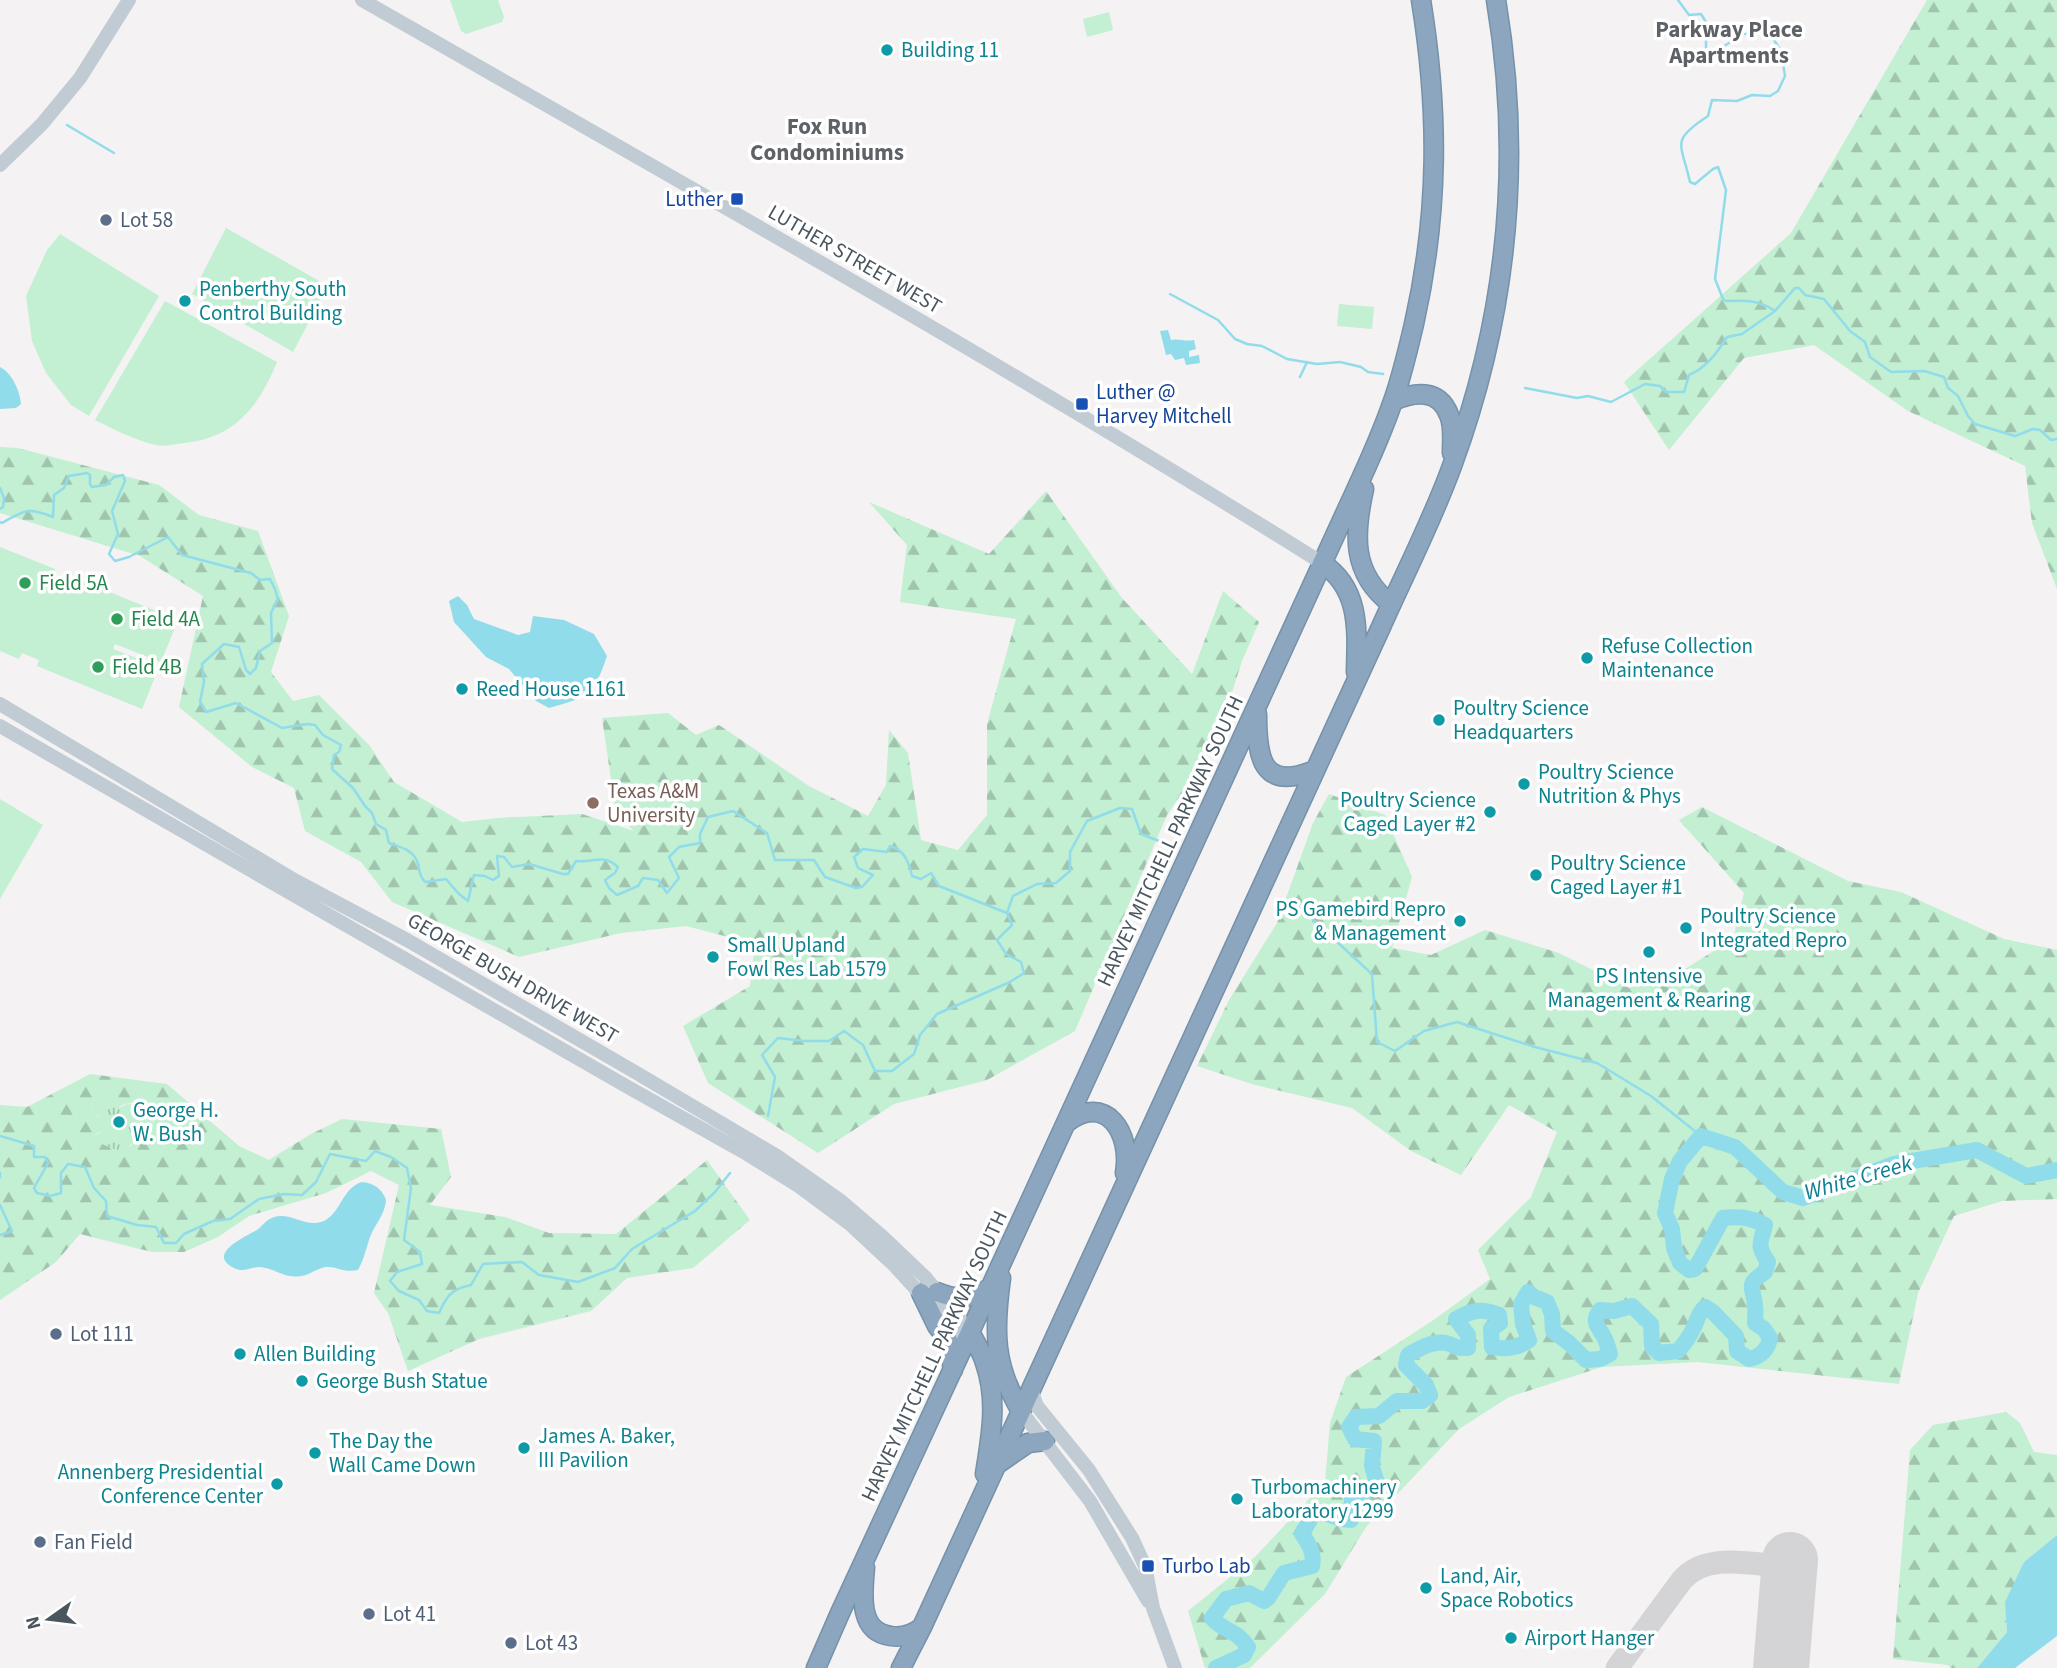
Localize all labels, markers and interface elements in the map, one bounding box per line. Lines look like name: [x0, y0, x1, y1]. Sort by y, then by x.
district label: Parkway Place Apartments: [1655, 13, 1803, 72]
place label: Building 11: [901, 35, 999, 65]
marker: Building 11: [879, 42, 895, 58]
district label: Fox Run Condominiums: [750, 110, 904, 169]
place label: Luther: [665, 184, 724, 214]
marker: Luther: [729, 191, 745, 207]
street label: LUTHER STREET WEST: [762, 197, 948, 321]
place label: Lot 58: [120, 205, 173, 235]
marker: Lot 58: [98, 212, 114, 228]
place label: Penberthy South Control Building: [199, 274, 347, 328]
marker: Penberthy South Control Building: [177, 293, 193, 309]
place label: Luther @ Harvey Mitchell: [1096, 377, 1232, 431]
marker: Luther @ Harvey Mitchell: [1074, 396, 1090, 412]
place label: Field 5A: [39, 568, 109, 598]
marker: Field 5A: [17, 575, 33, 591]
place label: Field 4A: [131, 604, 201, 634]
marker: Field 4A: [109, 611, 125, 627]
place label: Refuse Collection Maintenance: [1601, 631, 1753, 685]
marker: Refuse Collection Maintenance: [1579, 650, 1595, 666]
place label: Field 4B: [112, 652, 182, 682]
marker: Field 4B: [90, 659, 106, 675]
place label: Reed House 1161: [476, 674, 626, 704]
marker: Reed House 1161: [454, 681, 470, 697]
street label: HARVEY MITCHELL PARKWAY SOUTH: [1089, 691, 1251, 991]
place label: Poultry Science Headquarters: [1453, 693, 1589, 747]
marker: Poultry Science Headquarters: [1431, 712, 1447, 728]
place label: Poultry Science Nutrition & Phys: [1538, 757, 1681, 811]
place label: Texas A&M University: [607, 776, 699, 830]
marker: Poultry Science Nutrition & Phys: [1516, 776, 1532, 792]
place label: Poultry Science Caged Layer #2: [1340, 785, 1476, 839]
marker: Texas A&M University: [585, 795, 601, 811]
marker: Poultry Science Caged Layer #2: [1482, 804, 1498, 820]
place label: Poultry Science Caged Layer #1: [1550, 848, 1686, 902]
marker: Poultry Science Caged Layer #1: [1528, 867, 1544, 883]
place label: PS Gamebird Repro & Management: [1276, 894, 1446, 948]
place label: Poultry Science Integrated Repro: [1700, 901, 1847, 955]
street label: GEORGE BUSH DRIVE WEST: [402, 905, 624, 1051]
marker: PS Gamebird Repro & Management: [1452, 913, 1468, 929]
marker: Poultry Science Integrated Repro: [1678, 920, 1694, 936]
place label: Small Upland Fowl Res Lab 1579: [727, 930, 887, 984]
marker: PS Intensive Management & Rearing: [1641, 944, 1657, 960]
marker: Small Upland Fowl Res Lab 1579: [705, 949, 721, 965]
place label: PS Intensive Management & Rearing: [1547, 961, 1751, 1015]
place label: George H. W. Bush: [133, 1095, 219, 1149]
marker: George H. W. Bush: [111, 1114, 127, 1130]
water label: White Creek: [1800, 1146, 1917, 1209]
street label: HARVEY MITCHELL PARKWAY SOUTH: [853, 1206, 1015, 1506]
place label: Lot 111: [70, 1319, 134, 1349]
marker: Lot 111: [48, 1326, 64, 1342]
place label: Allen Building: [254, 1339, 376, 1369]
marker: Allen Building: [232, 1346, 248, 1362]
place label: George Bush Statue: [316, 1366, 488, 1396]
marker: George Bush Statue: [294, 1373, 310, 1389]
place label: James A. Baker, III Pavilion: [538, 1421, 675, 1475]
place label: The Day the Wall Came Down: [329, 1426, 476, 1480]
marker: James A. Baker, III Pavilion: [516, 1440, 532, 1456]
marker: The Day the Wall Came Down: [307, 1445, 323, 1461]
place label: Annenberg Presidential Conference Center: [58, 1457, 264, 1511]
place label: Turbomachinery Laboratory 1299: [1251, 1472, 1397, 1526]
marker: Annenberg Presidential Conference Center: [269, 1476, 285, 1492]
marker: Turbomachinery Laboratory 1299: [1229, 1491, 1245, 1507]
place label: Fan Field: [54, 1527, 133, 1557]
marker: Fan Field: [32, 1534, 48, 1550]
place label: Turbo Lab: [1162, 1551, 1251, 1581]
marker: Turbo Lab: [1140, 1558, 1156, 1574]
place label: Land, Air, Space Robotics: [1440, 1561, 1574, 1615]
marker: Land, Air, Space Robotics: [1418, 1580, 1434, 1596]
north arrow: [14, 1584, 84, 1654]
place label: Lot 41: [383, 1599, 436, 1629]
marker: Lot 41: [361, 1606, 377, 1622]
text: N: [19, 1613, 49, 1632]
place label: Airport Hanger: [1525, 1623, 1655, 1653]
place label: Lot 43: [525, 1628, 578, 1658]
marker: Airport Hanger: [1503, 1630, 1519, 1646]
marker: Lot 43: [503, 1635, 519, 1651]

